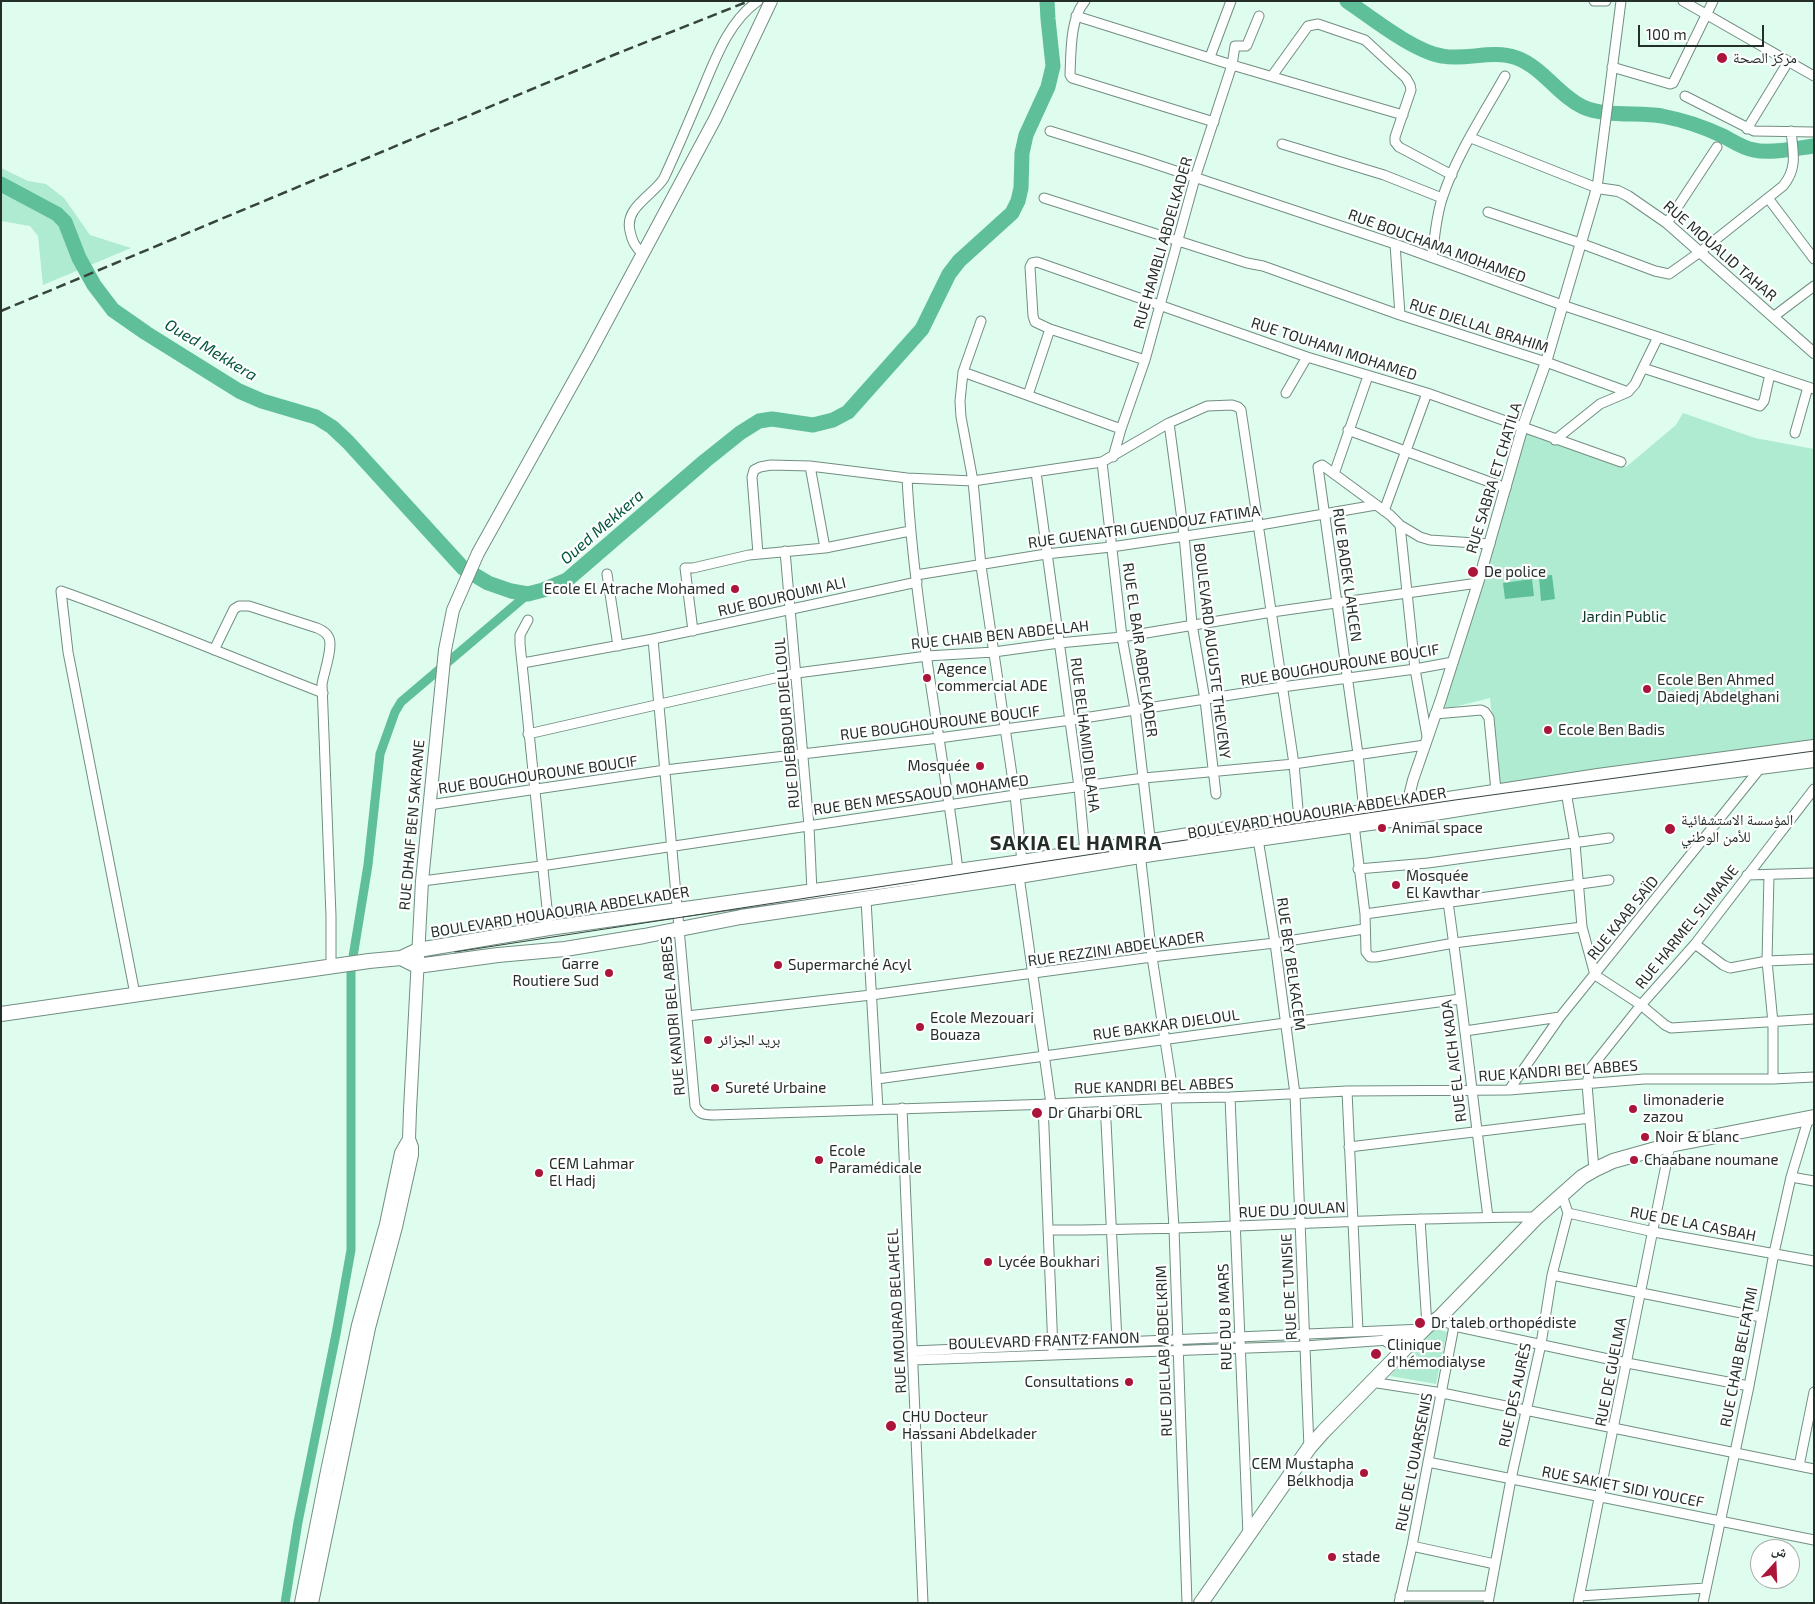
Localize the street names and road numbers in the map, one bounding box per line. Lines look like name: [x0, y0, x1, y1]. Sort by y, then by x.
street label: RUE HAMBLI ABDELKADER: [1130, 155, 1196, 331]
street label: RUE MOUALID TAHAR: [1660, 197, 1780, 305]
street label: RUE BOUCHAMA MOHAMED: [1346, 205, 1528, 287]
street label: RUE DJELLAL BRAHIM: [1407, 295, 1551, 357]
street label: RUE TOUHAMI MOHAMED: [1249, 314, 1419, 384]
street label: RUE SABRA ET CHATILA: [1462, 400, 1526, 556]
street label: RUE GUENATRI GUENDOUZ FATIMA: [1027, 502, 1261, 552]
street label: RUE BADEK LAHCEN: [1329, 507, 1365, 643]
street label: BOULEVARD AUGUSTE THEVENY: [1190, 542, 1234, 760]
street label: RUE EL BAIR ABDELKADER: [1119, 562, 1161, 738]
street label: RUE BOUROUMI ALI: [716, 573, 848, 621]
street label: RUE CHAIB BEN ABDELLAH: [910, 617, 1090, 653]
street label: RUE DJEBBOUR DJELLOUL: [771, 637, 803, 809]
street label: RUE BOUGHOUROUNE BOUCIF: [1239, 640, 1441, 690]
street label: RUE BELHAMIDI BLAHA: [1067, 657, 1103, 813]
street label: RUE BOUGHOUROUNE BOUCIF: [839, 702, 1041, 744]
street label: RUE DHAIF BEN SAKRANE: [396, 739, 428, 911]
street label: RUE BOUGHOUROUNE BOUCIF: [437, 752, 639, 798]
street label: RUE BEN MESSAOUD MOHAMED: [812, 771, 1030, 819]
street label: BOULEVARD HOUAOURIA ABDELKADER: [1186, 784, 1448, 842]
street label: RUE HARMEL SLIMANE: [1632, 862, 1742, 992]
street label: RUE KAAB SAÏD: [1584, 872, 1662, 964]
street label: BOULEVARD HOUAOURIA ABDELKADER: [429, 883, 691, 941]
street label: RUE BEY BELKACEM: [1273, 896, 1309, 1032]
street label: RUE REZZINI ABDELKADER: [1027, 928, 1205, 970]
street label: RUE KANDRI BEL ABBES: [657, 936, 689, 1096]
street label: RUE EL AICH KADA: [1438, 999, 1470, 1123]
street label: RUE BAKKAR DJELOUL: [1092, 1006, 1240, 1044]
street label: RUE KANDRI BEL ABBES: [1478, 1056, 1638, 1086]
street label: RUE KANDRI BEL ABBES: [1074, 1074, 1234, 1098]
street label: RUE DU JOULAN: [1238, 1198, 1346, 1222]
street label: RUE DE LA CASBAH: [1628, 1203, 1758, 1245]
street label: RUE MOURAD BELAHCEL: [884, 1228, 910, 1394]
street label: RUE DE TUNISIE: [1277, 1233, 1301, 1341]
street label: RUE DU 8 MARS: [1214, 1263, 1236, 1371]
street label: RUE DJELLAB ABDELKRIM: [1152, 1265, 1176, 1437]
street label: RUE CHAIB BELFATMI: [1717, 1285, 1761, 1429]
street label: RUE DE GUELMA: [1592, 1316, 1630, 1428]
street label: BOULEVARD FRANTZ FANON: [948, 1329, 1140, 1353]
street label: RUE DES AURÈS: [1495, 1341, 1535, 1449]
street label: RUE DE L'OUARSENIS: [1392, 1391, 1436, 1533]
street label: RUE SAKIET SIDI YOUCEF: [1540, 1462, 1706, 1512]

